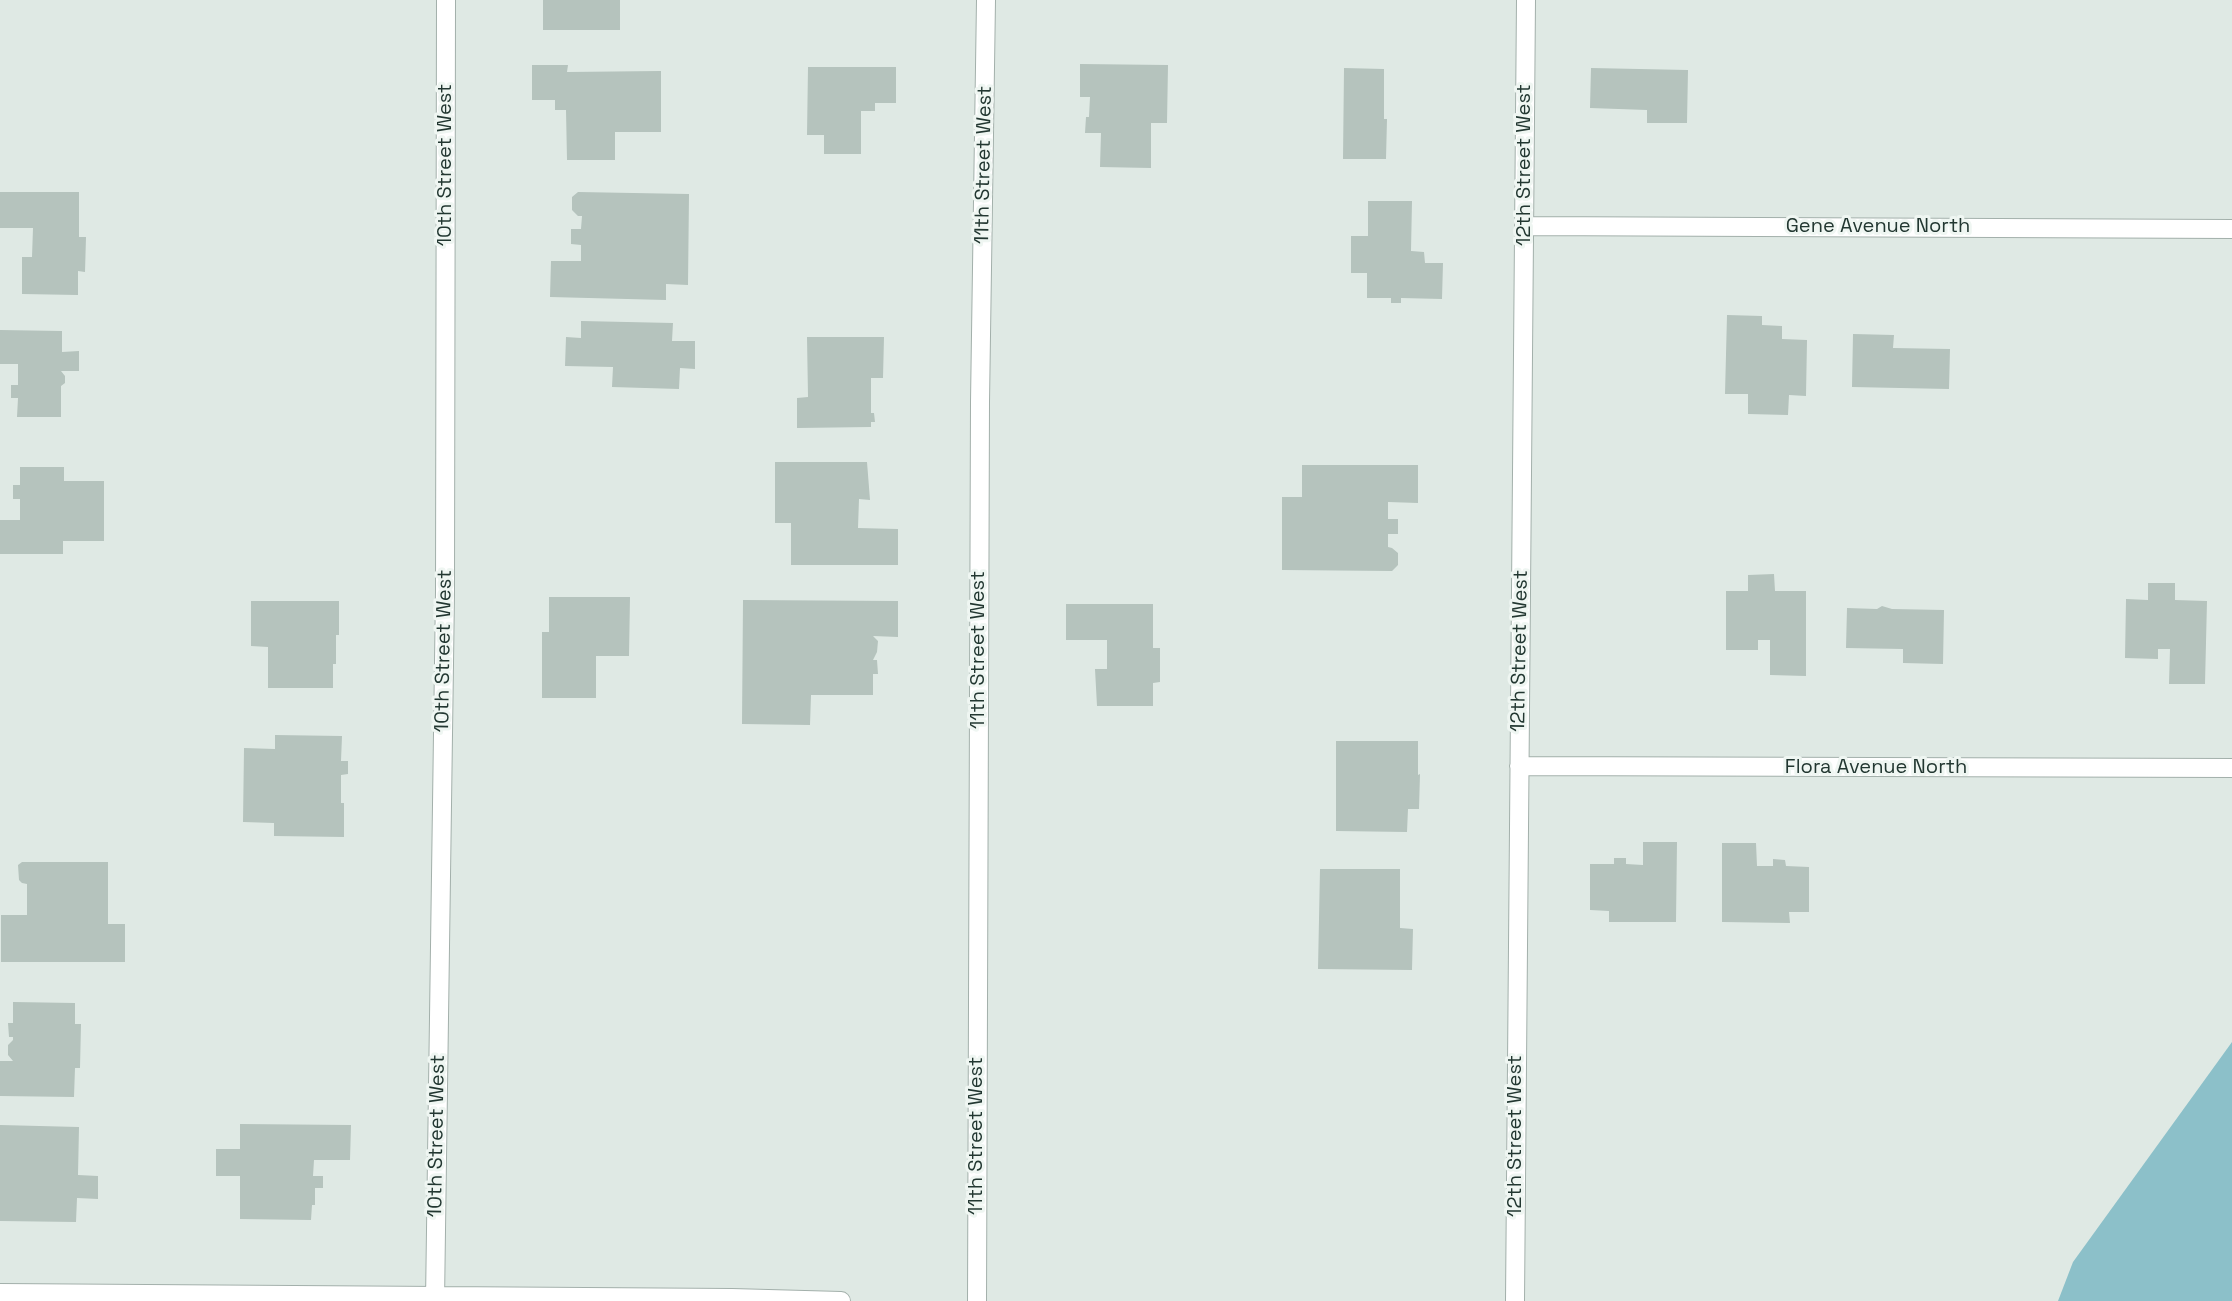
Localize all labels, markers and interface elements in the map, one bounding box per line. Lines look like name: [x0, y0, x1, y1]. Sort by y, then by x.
street label: 10th Street West: [434, 84, 458, 246]
street label: 12th Street West: [1513, 84, 1537, 246]
street label: 11th Street West: [971, 86, 997, 244]
street label: Gene Avenue North: [1786, 215, 1970, 239]
street label: 10th Street West: [431, 569, 457, 733]
street label: 12th Street West: [1507, 570, 1533, 732]
street label: 11th Street West: [967, 571, 991, 729]
street label: Flora Avenue North: [1785, 756, 1967, 780]
street label: 10th Street West: [424, 1054, 450, 1218]
street label: 12th Street West: [1504, 1055, 1528, 1217]
street label: 11th Street West: [965, 1057, 989, 1215]

